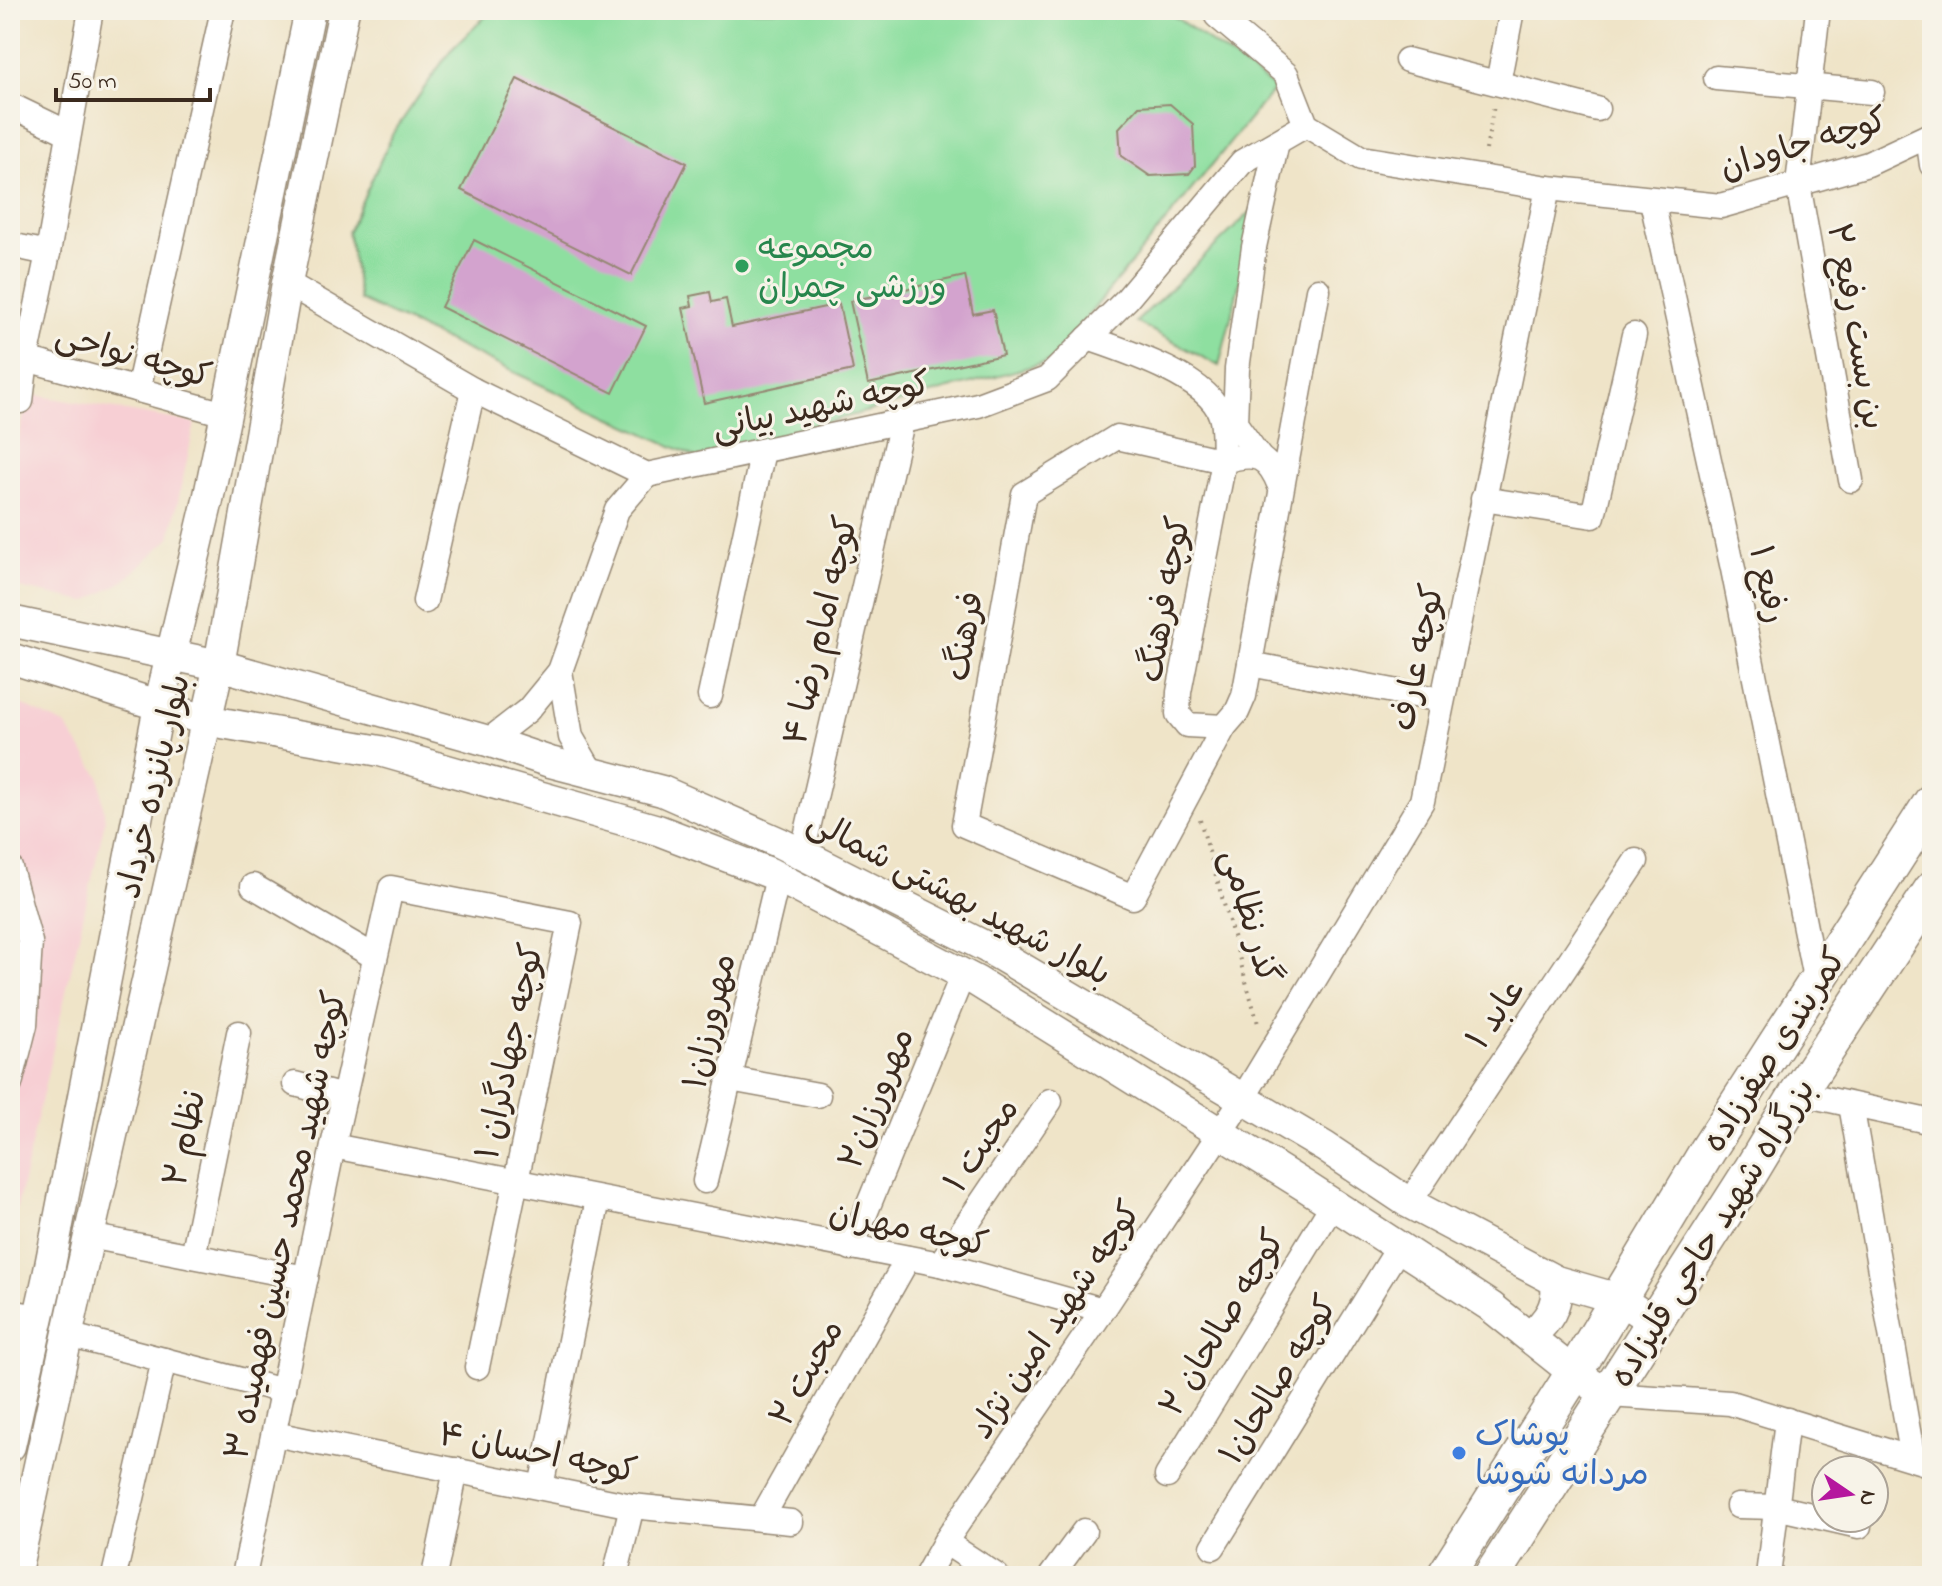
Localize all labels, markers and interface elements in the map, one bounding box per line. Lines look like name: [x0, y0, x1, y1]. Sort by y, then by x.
scale bar: [56, 52, 210, 102]
text: 50 m: [68, 65, 117, 100]
street label: کوچه جاودان: [1714, 97, 1894, 195]
street label: بن بست رفیع ۲: [1811, 220, 1897, 434]
place label: مجموعه ورزشی چمران: [758, 225, 947, 314]
marker: مجموعه ورزشی چمران: [733, 257, 751, 275]
street label: کوچه نواحی: [49, 312, 217, 404]
street label: کوچه شهید بیانی: [708, 360, 936, 456]
street label: کوچه امام رضا ۴: [772, 511, 874, 750]
street label: کوچه فرهنگ: [1128, 513, 1206, 687]
street label: رفیع ۱: [1733, 541, 1799, 628]
street label: کوچه عارف: [1380, 580, 1460, 736]
street label: فرهنگ: [934, 588, 999, 686]
street label: بلوار پانزده خرداد: [106, 670, 206, 904]
street label: بلوار شهید بهشتی شمالی: [797, 798, 1119, 1001]
street label: گذر نظامی: [1205, 844, 1291, 990]
street label: کوچه جهادگران ۱: [465, 939, 559, 1165]
street label: کمربندی صفرزاده: [1691, 939, 1861, 1163]
street label: مهرورزان۱: [672, 949, 752, 1095]
street label: عابد ۱: [1455, 970, 1539, 1061]
street label: کوچه شهید محمد حسین فهمیده ۳: [214, 987, 362, 1465]
street label: مهرورزان۲: [828, 1021, 930, 1178]
street label: بزرگراه شهید حاجی قلیزاده: [1599, 1070, 1830, 1399]
street label: نظام ۲: [152, 1086, 221, 1192]
street label: محبت ۱: [933, 1089, 1034, 1204]
street label: کوچه مهران: [824, 1190, 992, 1272]
street label: کوچه شهید امین نژاد: [959, 1192, 1156, 1450]
street label: کوچه صالحان ۲: [1149, 1221, 1300, 1427]
street label: کوچه صالحان۱: [1208, 1287, 1352, 1476]
street label: محبت ۲: [759, 1311, 858, 1437]
street label: کوچه احسان ۴: [434, 1411, 641, 1499]
place label: پوشاک مردانه شوشا: [1475, 1412, 1649, 1501]
marker: پوشاک مردانه شوشا: [1450, 1444, 1468, 1462]
north arrow: [1810, 1454, 1890, 1534]
text: N: [1849, 1487, 1884, 1509]

